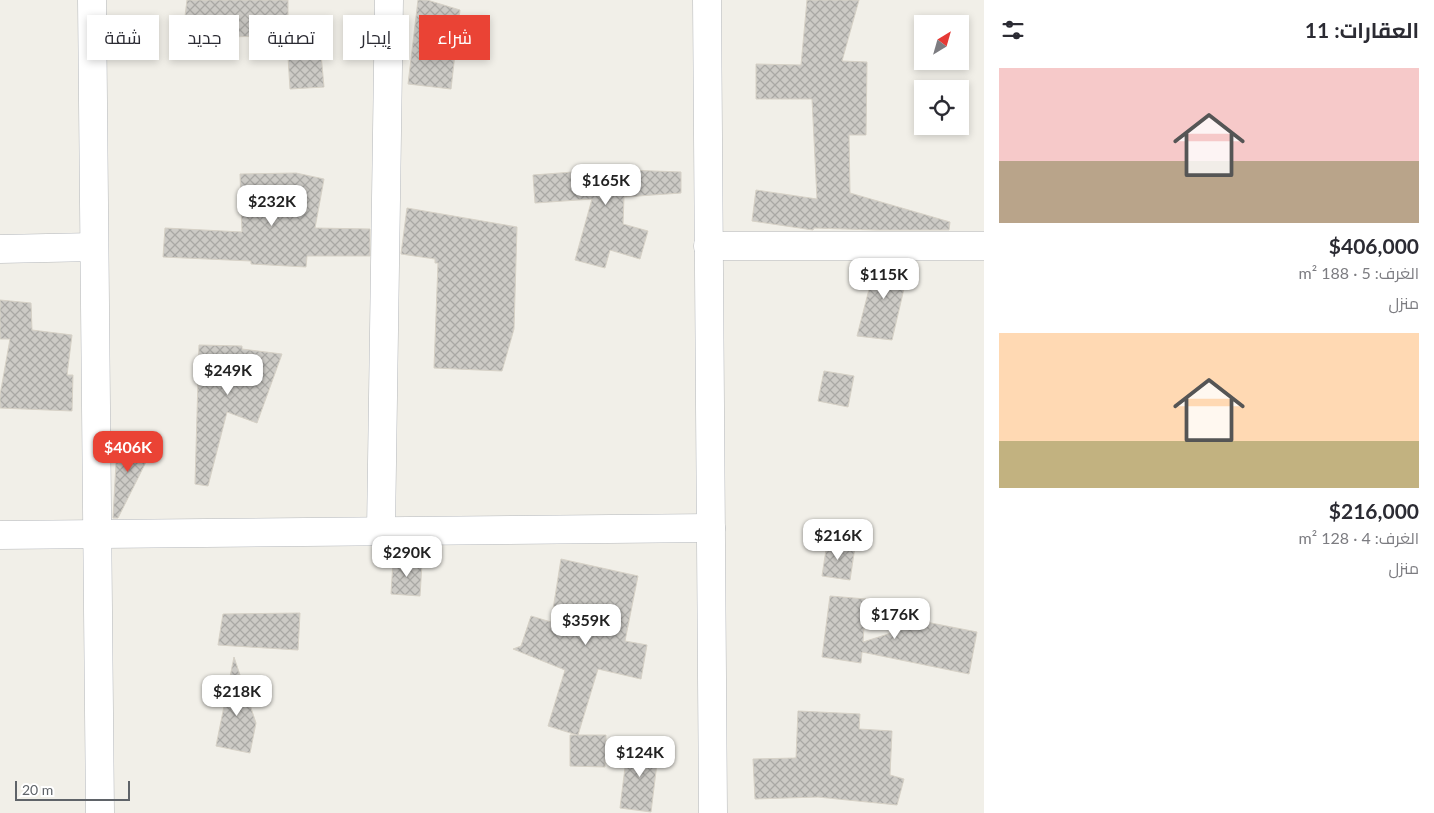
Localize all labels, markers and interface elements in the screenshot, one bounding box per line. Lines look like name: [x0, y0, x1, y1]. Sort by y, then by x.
chip: شقة: [87, 15, 159, 60]
chip: جديد: [169, 15, 239, 60]
chip: تصفية: [249, 15, 333, 60]
chip: إيجار: [343, 15, 409, 60]
chip: شراء: [419, 15, 490, 60]
north arrow: [914, 15, 969, 70]
map controls: [914, 15, 969, 135]
icon: filters: [999, 16, 1027, 44]
text: العقارات: 11: [1305, 17, 1419, 42]
button: locate: [914, 80, 969, 135]
icon: home: [1164, 100, 1254, 190]
pin: $165K: [571, 164, 641, 206]
text: $165K: [582, 170, 630, 189]
pin: $232K: [237, 184, 307, 227]
text: $232K: [248, 191, 296, 210]
text: $406,000: [1329, 233, 1419, 258]
pin: $115K: [849, 258, 919, 300]
text: الغرف: 5 · 188 m²: [1299, 263, 1419, 282]
text: $115K: [860, 264, 908, 283]
text: منزل: [1389, 293, 1419, 312]
pin: $249K: [193, 354, 263, 396]
text: $249K: [204, 360, 252, 379]
icon: home: [1164, 365, 1254, 455]
pin: $406K: [93, 430, 163, 473]
text: $406K: [104, 437, 152, 456]
text: $216,000: [1329, 498, 1419, 523]
pin: $216K: [803, 518, 873, 561]
text: $216K: [814, 525, 862, 544]
text: الغرف: 4 · 128 m²: [1299, 528, 1419, 547]
pin: $290K: [372, 536, 442, 578]
text: $290K: [383, 542, 431, 561]
text: منزل: [1389, 558, 1419, 577]
pin: $176K: [860, 598, 930, 640]
pin: $359K: [551, 604, 621, 646]
text: $176K: [871, 604, 919, 623]
text: $359K: [562, 610, 610, 629]
pin: $218K: [202, 674, 272, 717]
text: $218K: [213, 681, 261, 700]
pin: $124K: [605, 736, 675, 778]
text: $124K: [616, 742, 664, 761]
scale bar: [15, 778, 130, 801]
text: 20 m: [22, 781, 53, 798]

